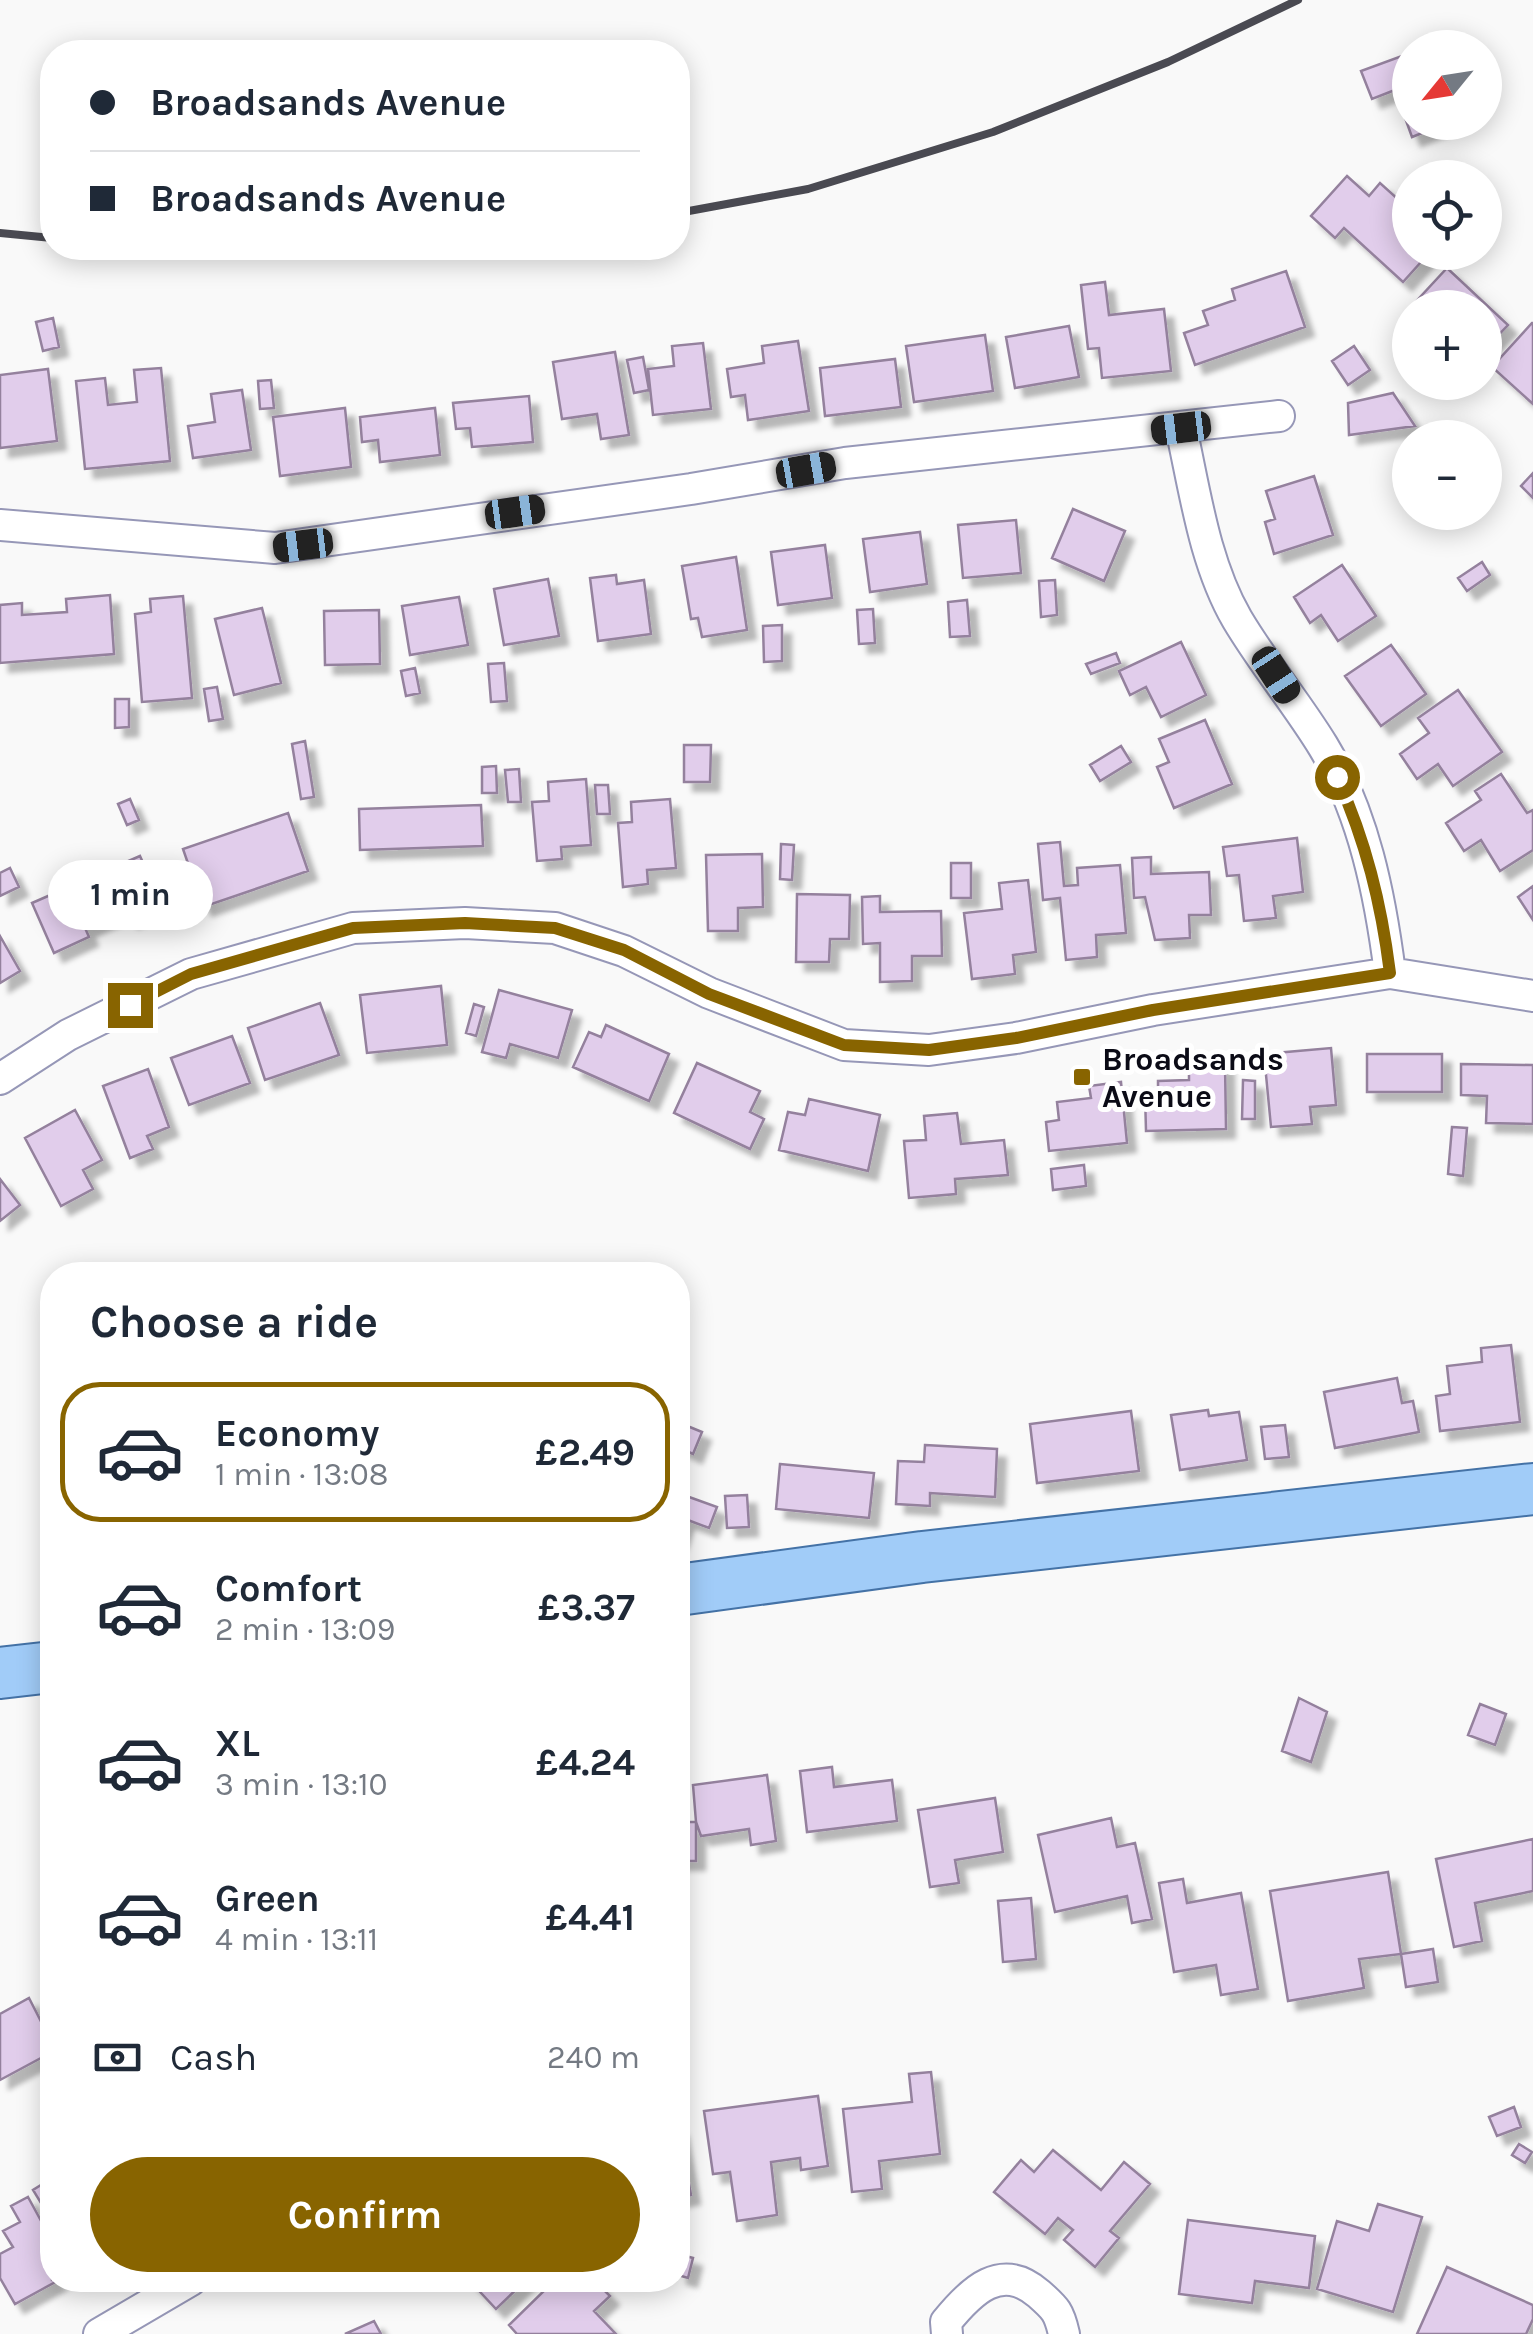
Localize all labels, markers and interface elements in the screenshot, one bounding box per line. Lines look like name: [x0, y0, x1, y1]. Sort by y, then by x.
north arrow: [1392, 30, 1502, 140]
map controls: [1392, 30, 1502, 530]
text: Broadsands Avenue: [150, 80, 506, 125]
button: locate: [1392, 160, 1502, 270]
text: Broadsands Avenue: [150, 176, 506, 221]
button: +: [1392, 290, 1502, 400]
car: [1149, 409, 1213, 447]
button: −: [1392, 420, 1502, 530]
car: [774, 450, 838, 490]
car: [483, 493, 547, 531]
car: [271, 526, 335, 564]
car: [1247, 642, 1305, 708]
route start: [1315, 755, 1360, 800]
callout: 1 min: [48, 860, 212, 930]
text: 1 min: [90, 876, 171, 913]
route end: [108, 983, 153, 1028]
place label: Broadsands Avenue: [1102, 1041, 1284, 1115]
marker: Broadsands Avenue: [1071, 1066, 1093, 1088]
text: Choose a ride: [90, 1296, 378, 1348]
icon: car: [95, 1407, 185, 1497]
text: Economy: [215, 1411, 379, 1456]
text: £2.49: [535, 1430, 635, 1475]
text: 1 min · 13:08: [215, 1456, 388, 1493]
icon: car: [95, 1562, 185, 1652]
text: Comfort: [215, 1566, 362, 1611]
text: £3.37: [538, 1585, 635, 1630]
text: 2 min · 13:09: [215, 1611, 395, 1648]
icon: car: [95, 1717, 185, 1807]
text: XL: [215, 1721, 260, 1766]
text: £4.24: [536, 1740, 635, 1785]
text: 3 min · 13:10: [215, 1766, 388, 1803]
icon: car: [95, 1872, 185, 1962]
text: Green: [215, 1876, 320, 1921]
text: £4.41: [545, 1895, 635, 1940]
text: 4 min · 13:11: [215, 1921, 378, 1958]
icon: cash: [90, 2030, 145, 2085]
text: Cash: [170, 2035, 257, 2080]
text: 240 m: [547, 2039, 640, 2076]
button: Confirm: [90, 2157, 640, 2272]

